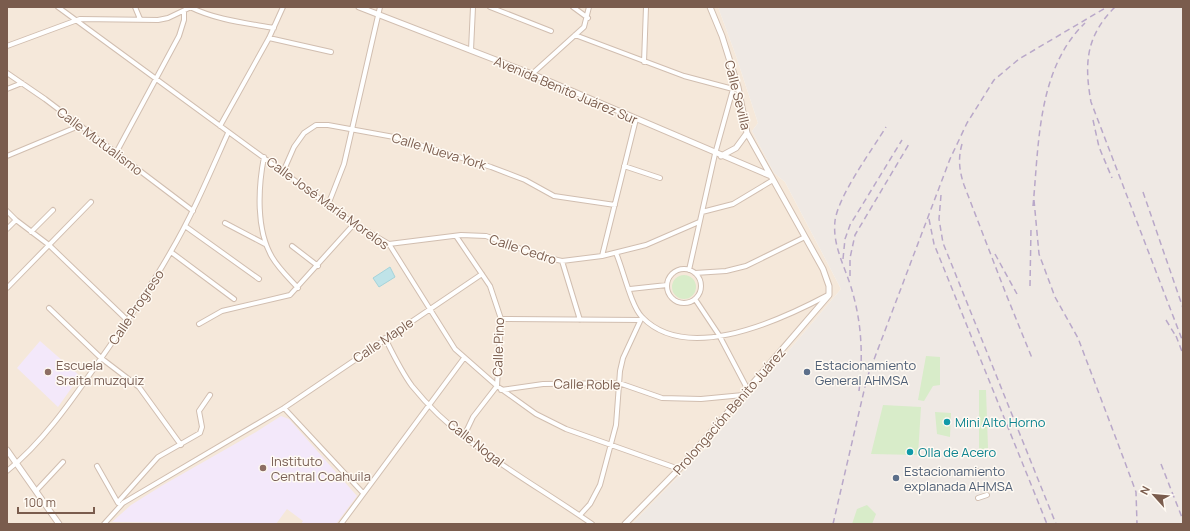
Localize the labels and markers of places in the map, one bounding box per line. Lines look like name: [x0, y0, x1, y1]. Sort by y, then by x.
place label: Escuela Sraita muzquiz: [56, 356, 144, 389]
place label: Estacionamiento General AHMSA: [815, 356, 916, 389]
marker: Escuela Sraita muzquiz: [43, 367, 53, 377]
marker: Estacionamiento General AHMSA: [802, 367, 812, 377]
place label: Mini Alto Horno: [955, 413, 1046, 431]
marker: Mini Alto Horno: [942, 417, 952, 427]
place label: Olla de Acero: [918, 443, 997, 461]
marker: Olla de Acero: [905, 447, 915, 457]
place label: Instituto Central Coahuila: [271, 452, 371, 485]
place label: Estacionamiento explanada AHMSA: [904, 462, 1013, 495]
marker: Instituto Central Coahuila: [258, 463, 268, 473]
marker: Estacionamiento explanada AHMSA: [891, 473, 901, 483]

